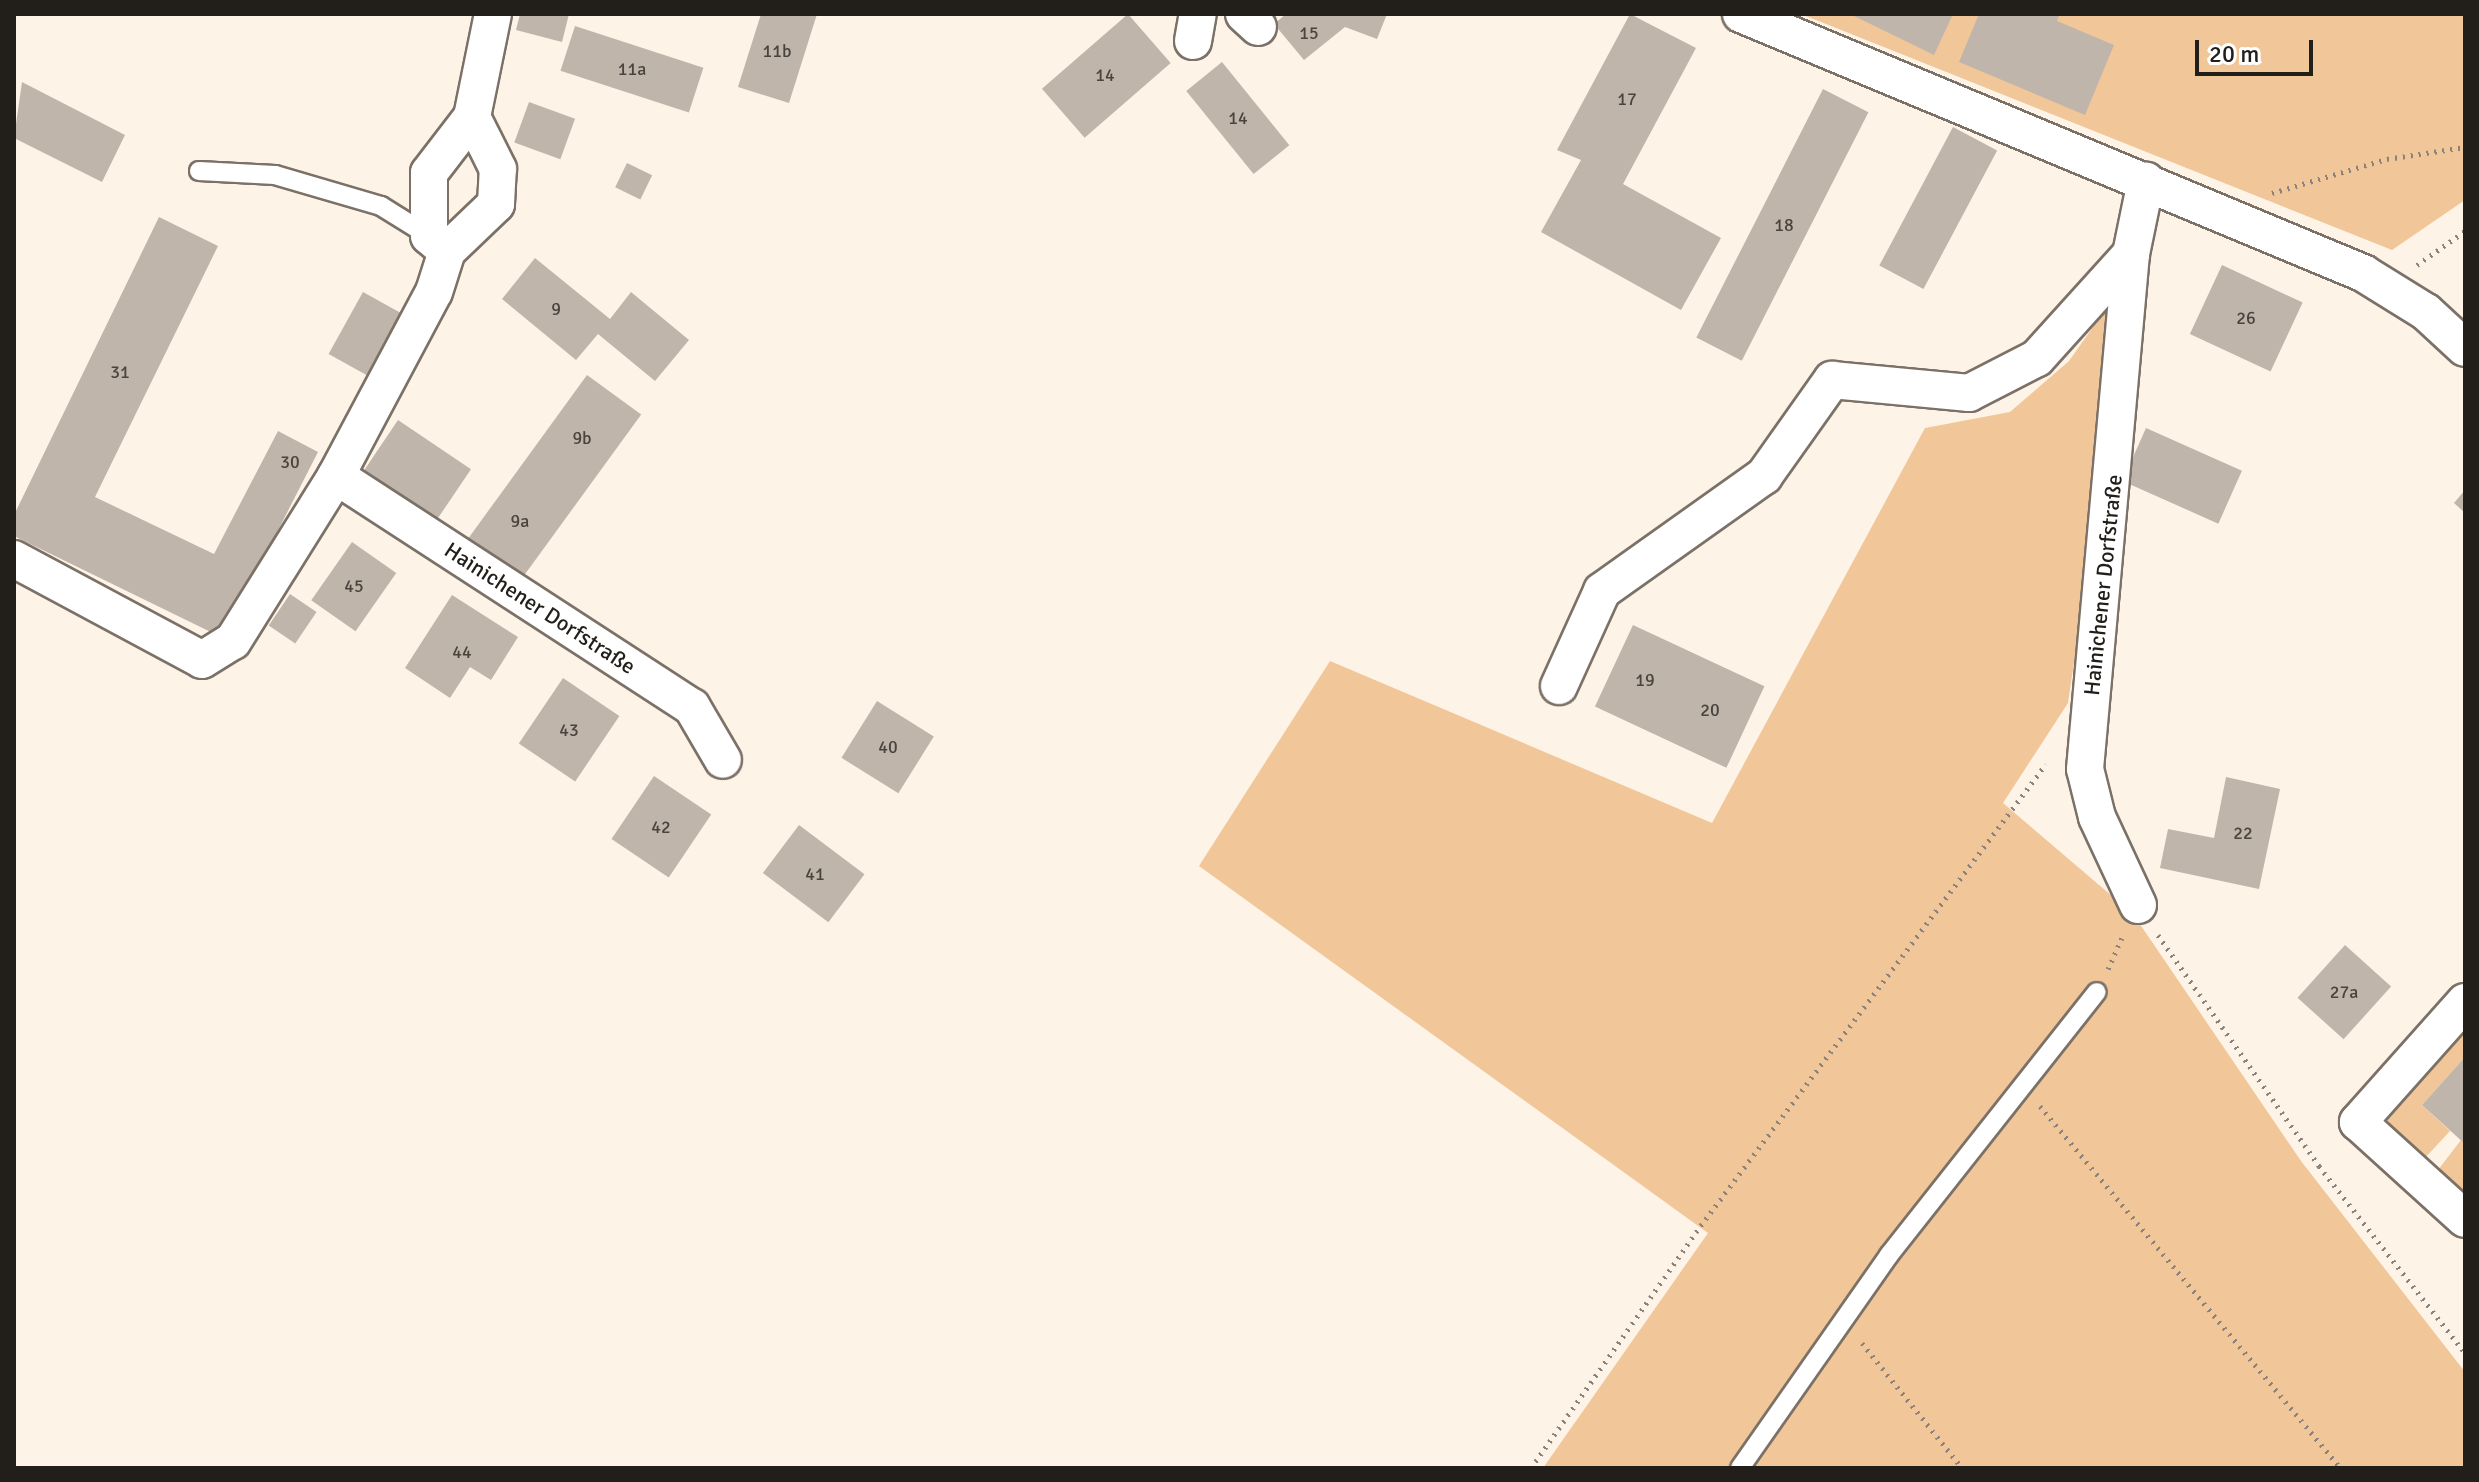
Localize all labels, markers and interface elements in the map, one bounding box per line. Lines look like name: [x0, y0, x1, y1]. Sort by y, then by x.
house number: 15: [1299, 22, 1319, 44]
scale bar: [2199, 24, 2317, 74]
text: 20 m: [2209, 39, 2259, 69]
house number: 11b: [763, 40, 791, 62]
house number: 11a: [618, 58, 646, 80]
house number: 14: [1095, 64, 1115, 86]
house number: 17: [1617, 88, 1637, 110]
house number: 14: [1228, 107, 1248, 129]
house number: 18: [1774, 214, 1794, 236]
house number: 9: [551, 298, 561, 320]
house number: 26: [2236, 307, 2256, 329]
house number: 31: [110, 361, 130, 383]
house number: 9b: [572, 427, 592, 449]
house number: 30: [280, 451, 300, 473]
street label: Hainichener Dorfstraße: [2078, 473, 2128, 697]
house number: 9a: [511, 510, 529, 532]
street label: Hainichener Dorfstraße: [440, 536, 640, 680]
house number: 45: [344, 575, 364, 597]
house number: 44: [452, 641, 472, 663]
house number: 19: [1635, 669, 1655, 691]
house number: 20: [1700, 699, 1720, 721]
house number: 43: [559, 719, 579, 741]
house number: 40: [878, 736, 898, 758]
house number: 42: [651, 816, 671, 838]
house number: 22: [2233, 822, 2253, 844]
house number: 41: [805, 863, 825, 885]
house number: 27a: [2330, 981, 2358, 1003]

